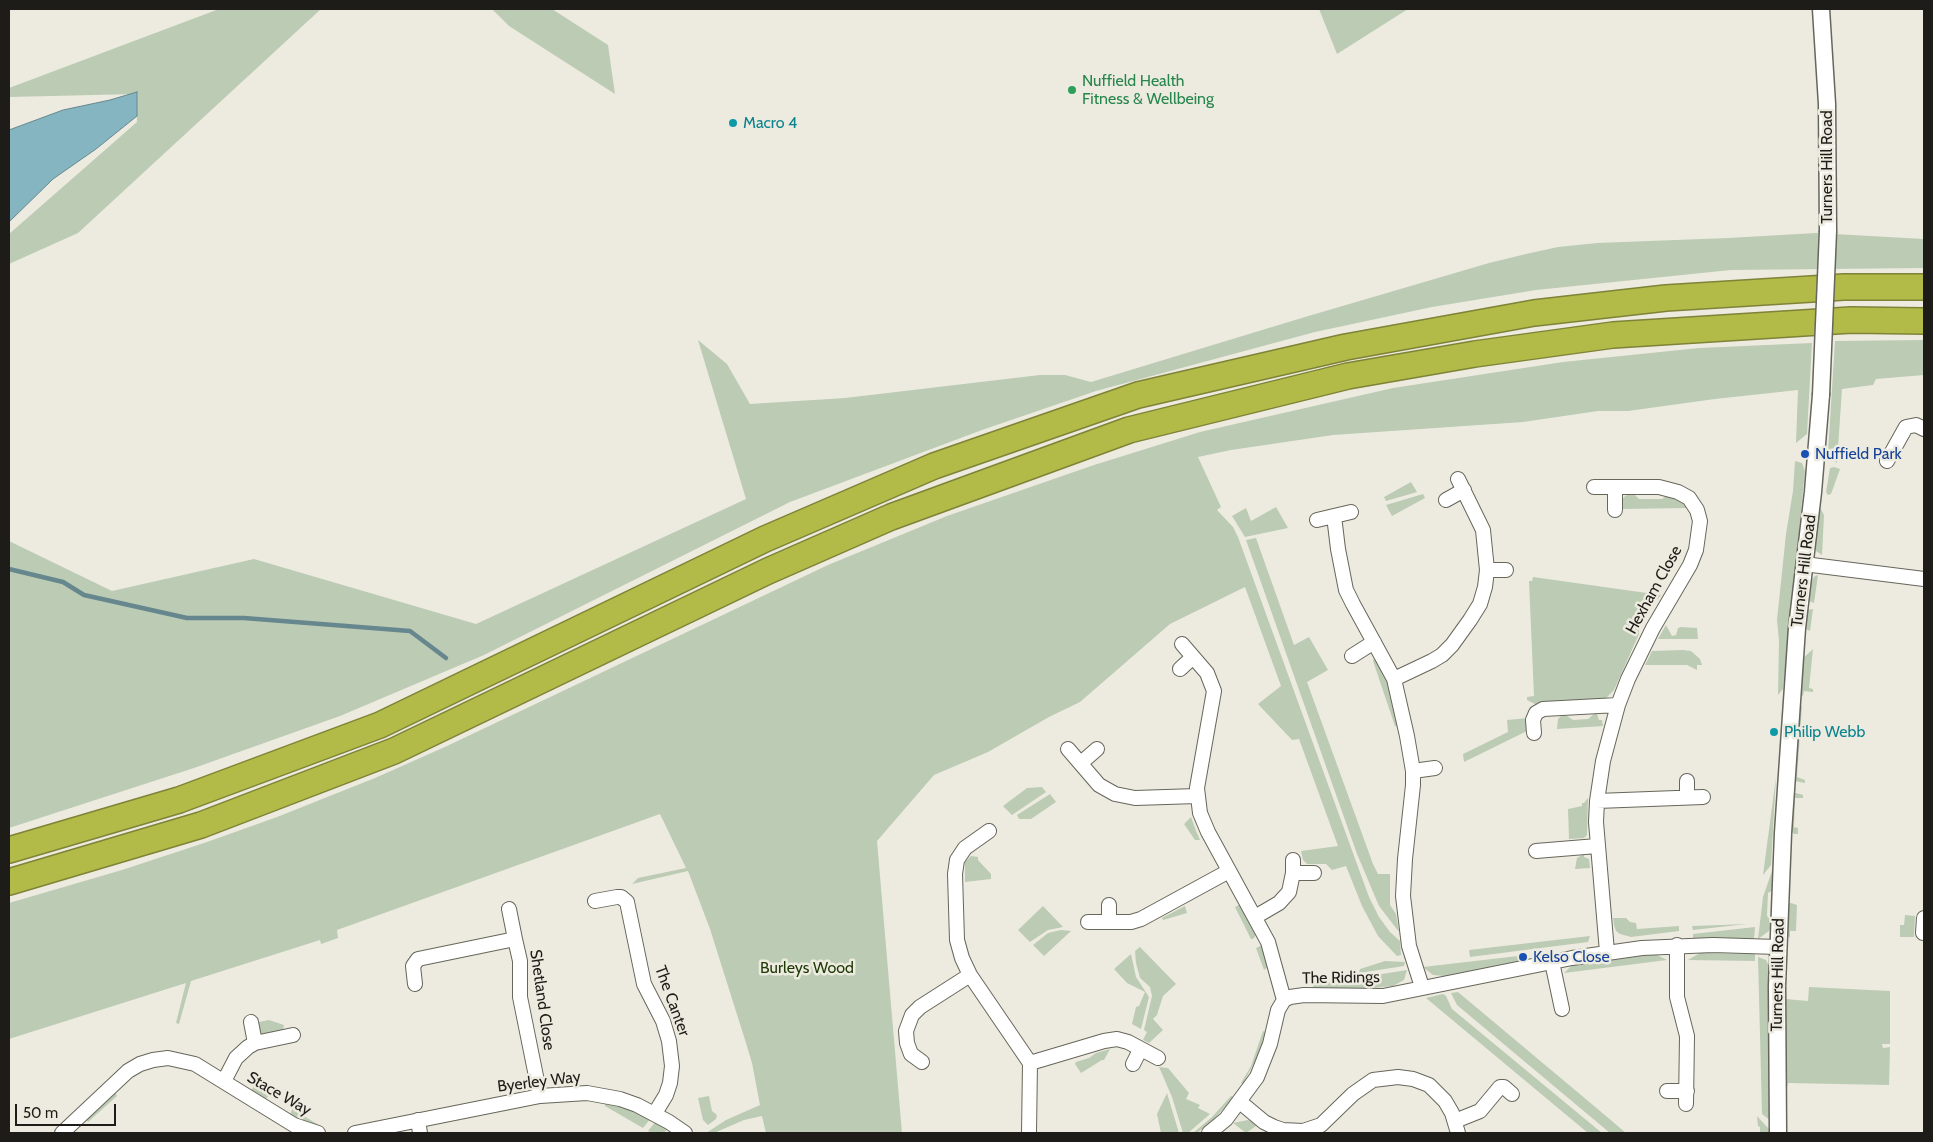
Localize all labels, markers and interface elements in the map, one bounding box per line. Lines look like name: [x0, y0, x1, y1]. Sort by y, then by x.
place label: Nuffield Health Fitness & Wellbeing: [1082, 71, 1214, 109]
marker: Nuffield Health Fitness & Wellbeing: [1066, 84, 1078, 96]
street label: Turners Hill Road: [1817, 110, 1837, 224]
place label: Macro 4: [743, 113, 797, 133]
marker: Macro 4: [727, 117, 739, 129]
place label: Nuffield Park: [1815, 444, 1902, 464]
marker: Nuffield Park: [1799, 448, 1811, 460]
street label: Turners Hill Road: [1788, 514, 1820, 628]
street label: Hexham Close: [1622, 543, 1686, 637]
place label: Philip Webb: [1784, 722, 1865, 742]
marker: Philip Webb: [1768, 726, 1780, 738]
street label: Turners Hill Road: [1767, 918, 1789, 1032]
place label: Kelso Close: [1533, 947, 1610, 967]
street label: Shetland Close: [525, 948, 559, 1052]
marker: Kelso Close: [1517, 951, 1529, 963]
park label: Burleys Wood: [760, 958, 854, 978]
street label: The Canter: [650, 963, 694, 1039]
street label: The Ridings: [1302, 968, 1380, 988]
street label: Byerley Way: [496, 1067, 582, 1097]
street label: Stace Way: [243, 1068, 315, 1120]
scale bar: [18, 1094, 119, 1126]
text: 50 m: [23, 1104, 58, 1122]

